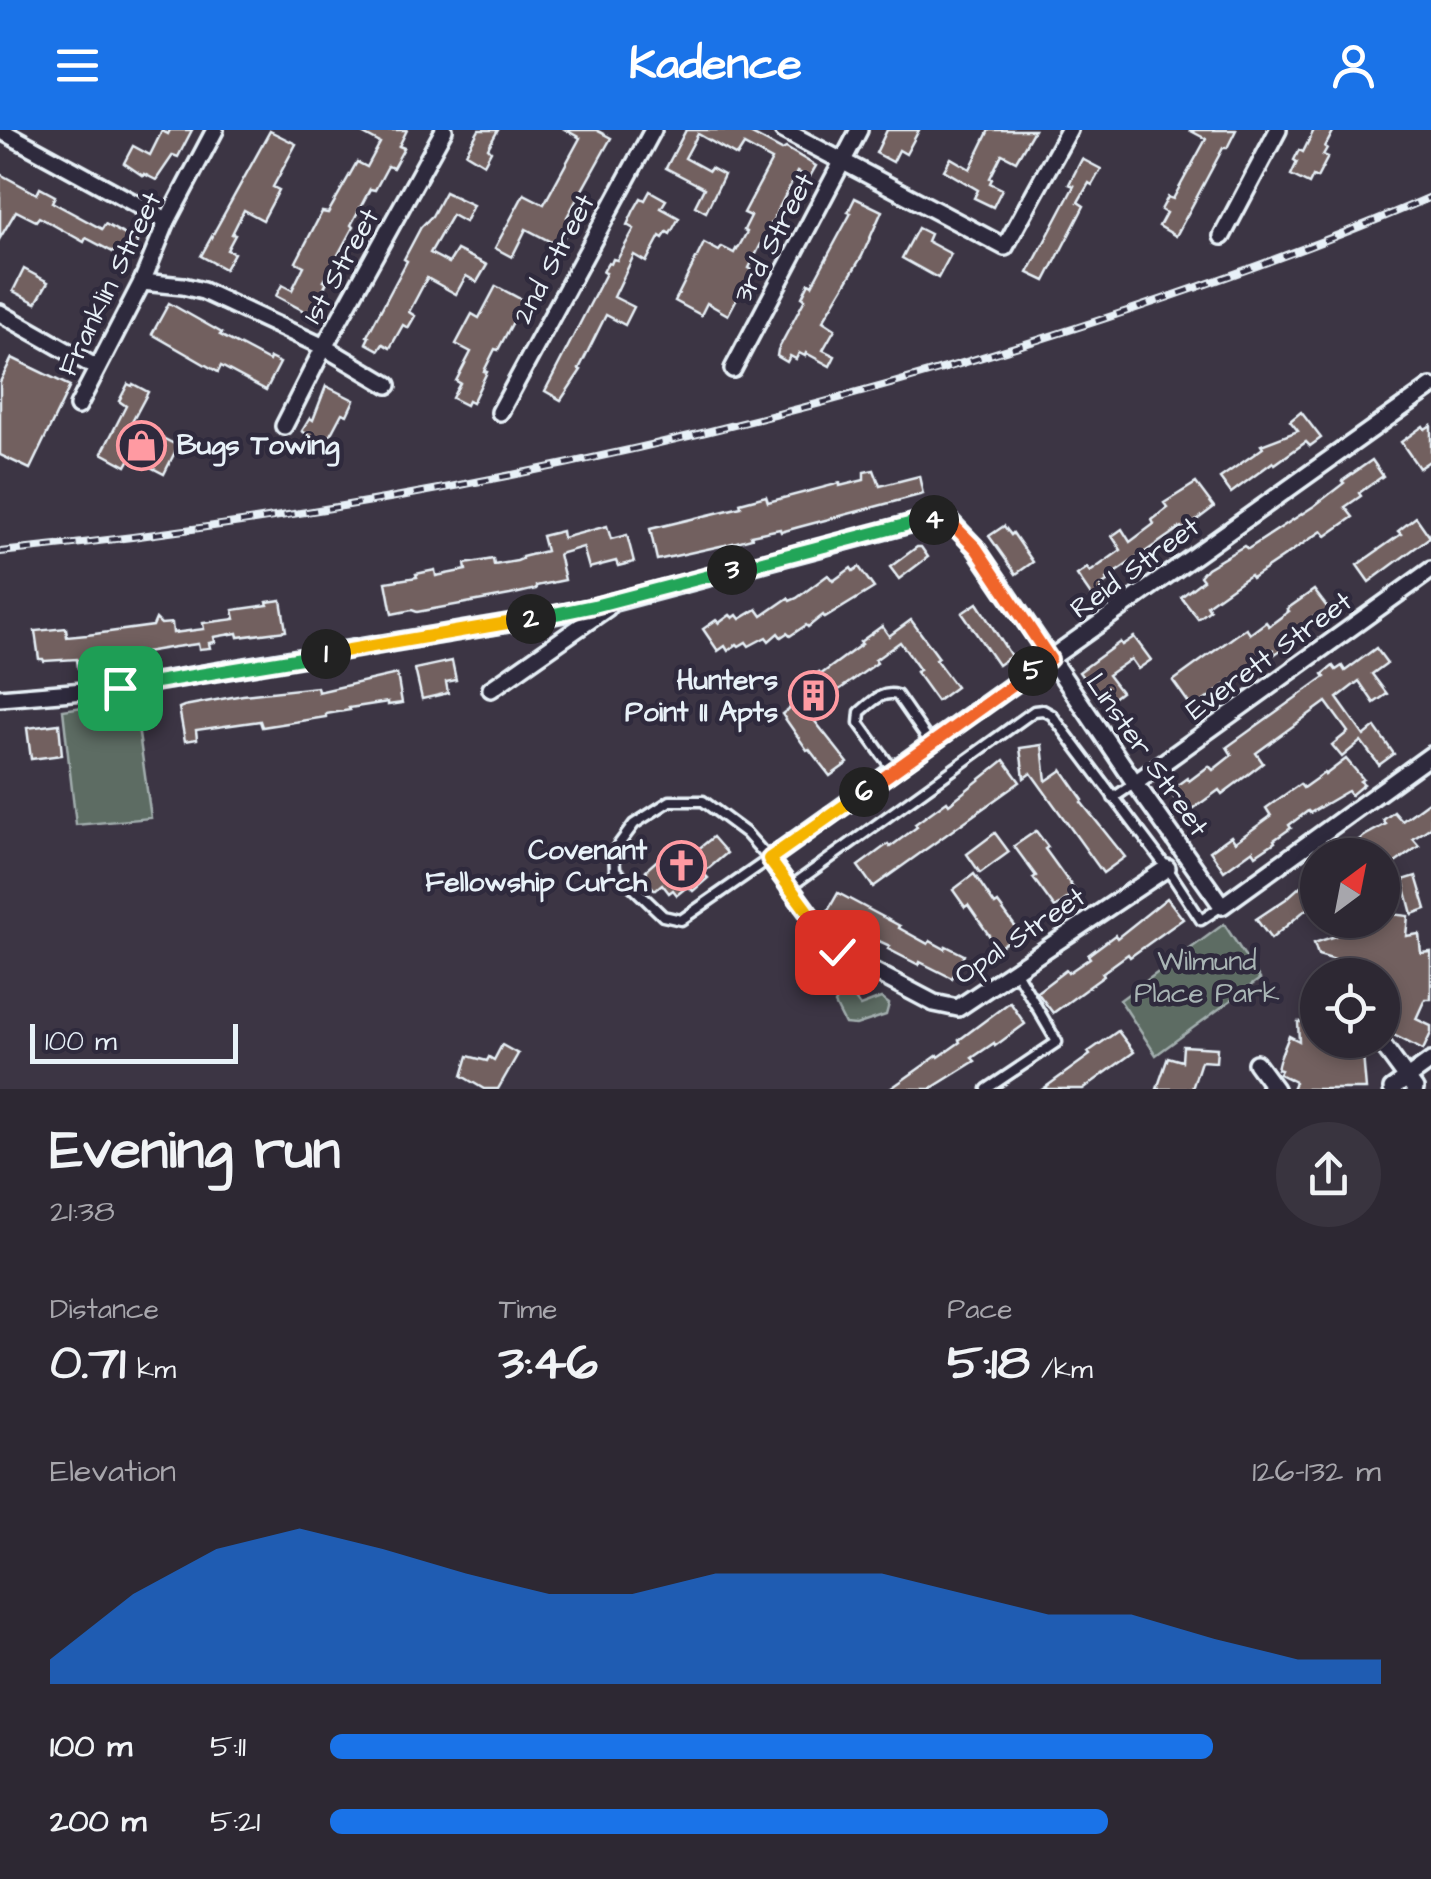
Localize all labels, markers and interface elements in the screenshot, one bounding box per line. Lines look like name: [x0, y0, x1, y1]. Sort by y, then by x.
text: Kadence: [629, 34, 802, 96]
icon: menu: [50, 38, 105, 93]
icon: person: [1326, 38, 1381, 93]
street label: 3rd Street: [724, 166, 825, 310]
street label: Franklin Street: [49, 185, 172, 383]
street label: 2nd Street: [503, 187, 605, 331]
street label: 1st Street: [293, 201, 389, 331]
shop icon: Bugs Towing: [116, 419, 168, 471]
place label: Bugs Towing: [177, 426, 340, 467]
pin: 4: [909, 495, 959, 545]
text: 4: [924, 500, 944, 539]
street label: Reid Street: [1062, 507, 1208, 628]
pin: 3: [707, 545, 757, 595]
text: 3: [725, 550, 739, 589]
street label: Everett Street: [1178, 582, 1361, 730]
pin: 2: [506, 594, 556, 644]
text: 2: [523, 599, 539, 638]
pin: 1: [301, 629, 351, 679]
text: 1: [324, 634, 328, 673]
pin: [78, 646, 163, 731]
pin: 5: [1008, 646, 1058, 696]
text: 5: [1023, 651, 1043, 690]
icon: arrive: [93, 661, 148, 716]
place label: Hunters Point II Apts: [625, 661, 778, 733]
street label: Linster Street: [1076, 666, 1218, 845]
building icon: Hunters Point II Apts: [787, 670, 839, 722]
pin: 6: [839, 767, 889, 817]
text: 6: [855, 772, 873, 811]
place label: Covenant Fellowship Curch: [425, 831, 648, 903]
north arrow: [1300, 838, 1400, 938]
map controls: [1300, 838, 1400, 1058]
church icon: Covenant Fellowship Curch: [656, 840, 708, 892]
street label: Opal Street: [947, 877, 1094, 994]
pin: [795, 910, 880, 995]
icon: check: [810, 925, 865, 980]
park label: Wilmund Place Park: [1134, 942, 1280, 1013]
button: locate: [1300, 958, 1400, 1058]
scale bar: [30, 1019, 238, 1064]
text: 100 m: [45, 1022, 117, 1061]
text: Evening run: [50, 1113, 340, 1189]
button: share: [1276, 1122, 1381, 1227]
text: 21:38: [50, 1189, 115, 1234]
text: Distance: [50, 1290, 159, 1329]
text: Time: [499, 1290, 557, 1329]
text: Pace: [947, 1290, 1012, 1329]
text: 0.71: [50, 1329, 126, 1398]
text: 3:46: [499, 1329, 598, 1398]
text: 5:18: [947, 1329, 1030, 1398]
text: km: [126, 1350, 176, 1389]
text: /km: [1030, 1350, 1093, 1389]
text: Elevation: [50, 1449, 176, 1494]
text: 126–132 m: [1252, 1449, 1381, 1494]
text: 100 m: [50, 1724, 132, 1769]
text: 5:11: [210, 1724, 246, 1769]
text: 200 m: [50, 1799, 146, 1844]
text: 5:21: [210, 1799, 260, 1844]

